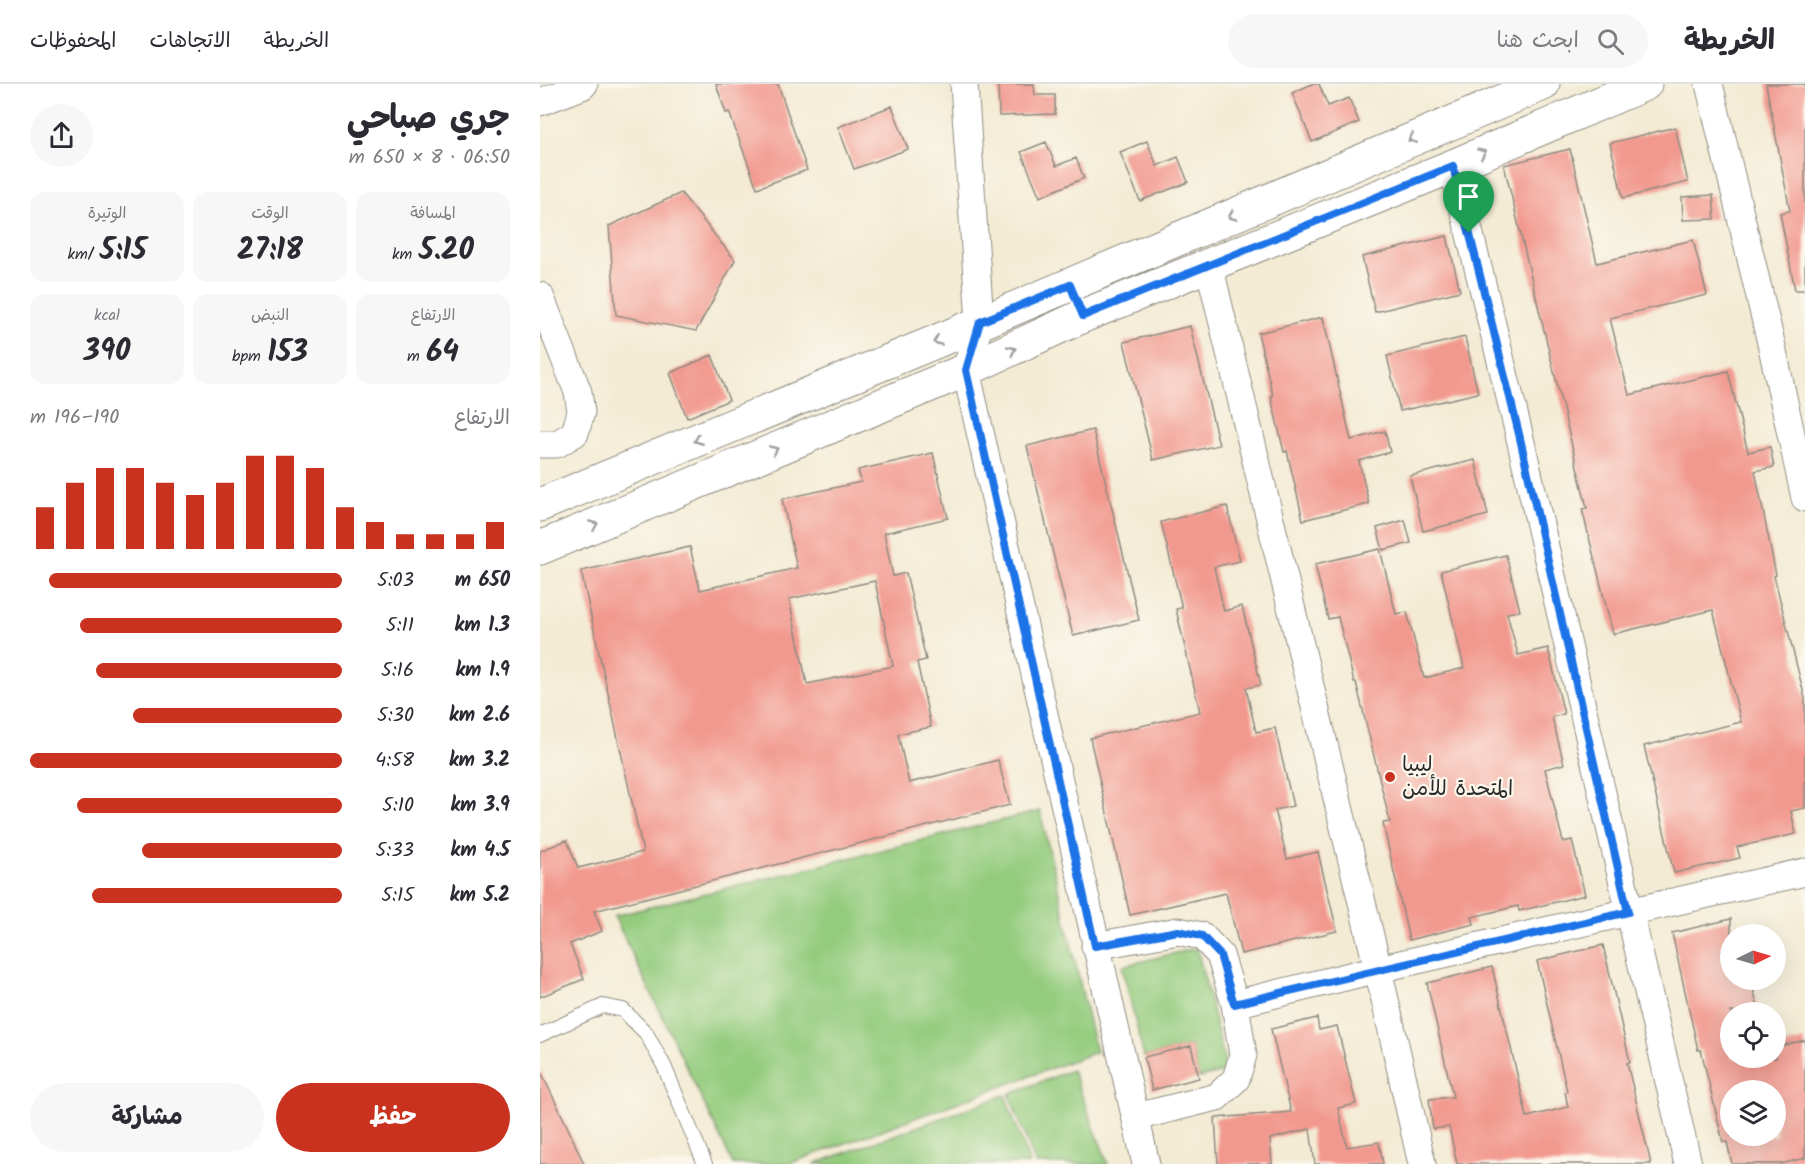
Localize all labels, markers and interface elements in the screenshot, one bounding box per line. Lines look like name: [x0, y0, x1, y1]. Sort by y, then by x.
search box: [1228, 14, 1648, 68]
text: الخريطة: [1684, 19, 1775, 64]
text: ابحث هنا: [1496, 24, 1579, 59]
text: المحفوظات: [30, 25, 116, 58]
text: الاتجاهات: [149, 25, 231, 58]
text: الخريطة: [264, 25, 329, 58]
icon: search: [1594, 25, 1627, 58]
text: جري صباحي: [347, 93, 510, 146]
button: share: [30, 104, 93, 167]
one-way arrow: [1407, 132, 1418, 144]
text: 06:50 · 8 × 650 m: [349, 142, 510, 174]
one-way arrow: [1476, 148, 1487, 160]
pin: [1443, 171, 1494, 233]
icon: arrive: [1452, 180, 1485, 213]
text: الوتيرة: [88, 201, 126, 226]
text: الوقت: [251, 201, 289, 226]
text: المسافة: [410, 201, 456, 226]
one-way arrow: [1228, 209, 1239, 221]
text: 5:15: [100, 227, 147, 275]
text: 27:18: [237, 227, 303, 275]
text: 5.20: [419, 227, 474, 275]
text: /km: [67, 242, 100, 267]
text: km: [392, 242, 419, 267]
text: kcal: [94, 303, 120, 328]
text: النبض: [251, 303, 289, 328]
text: الارتفاع: [411, 303, 455, 328]
text: 390: [84, 328, 130, 376]
text: 153: [267, 329, 308, 377]
text: 64: [426, 329, 459, 377]
one-way arrow: [932, 334, 943, 346]
text: bpm: [232, 344, 267, 369]
text: m: [407, 344, 426, 369]
one-way arrow: [1005, 345, 1016, 357]
text: 190–196 m: [30, 402, 119, 434]
text: الارتفاع: [454, 403, 510, 435]
one-way arrow: [694, 433, 705, 445]
one-way arrow: [768, 445, 779, 457]
one-way arrow: [588, 520, 599, 532]
text: 5:03: [377, 565, 414, 597]
text: 650 m: [455, 565, 510, 597]
text: 5:11: [386, 610, 414, 642]
text: 1.3 km: [454, 610, 510, 642]
text: 5:16: [381, 655, 414, 687]
text: 1.9 km: [455, 655, 510, 687]
text: 5:30: [377, 700, 414, 732]
text: 2.6 km: [449, 700, 510, 732]
text: 4:58: [375, 745, 414, 777]
text: 3.2 km: [449, 745, 510, 777]
place label: ليبيا المتحدة للأمن: [1402, 749, 1513, 806]
marker: ليبيا المتحدة للأمن: [1383, 770, 1397, 784]
text: 5:10: [382, 790, 414, 822]
text: 3.9 km: [450, 790, 510, 822]
text: 5:33: [376, 835, 414, 867]
text: 4.5 km: [450, 835, 510, 867]
text: 5:15: [381, 880, 414, 912]
text: 5.2 km: [450, 880, 510, 912]
north arrow: [1720, 924, 1786, 990]
map controls: [1720, 924, 1786, 1146]
button: locate: [1720, 1002, 1786, 1068]
button: layers: [1720, 1080, 1786, 1146]
button: مشاركة: [30, 1083, 264, 1152]
button: حفظ: [276, 1083, 510, 1152]

